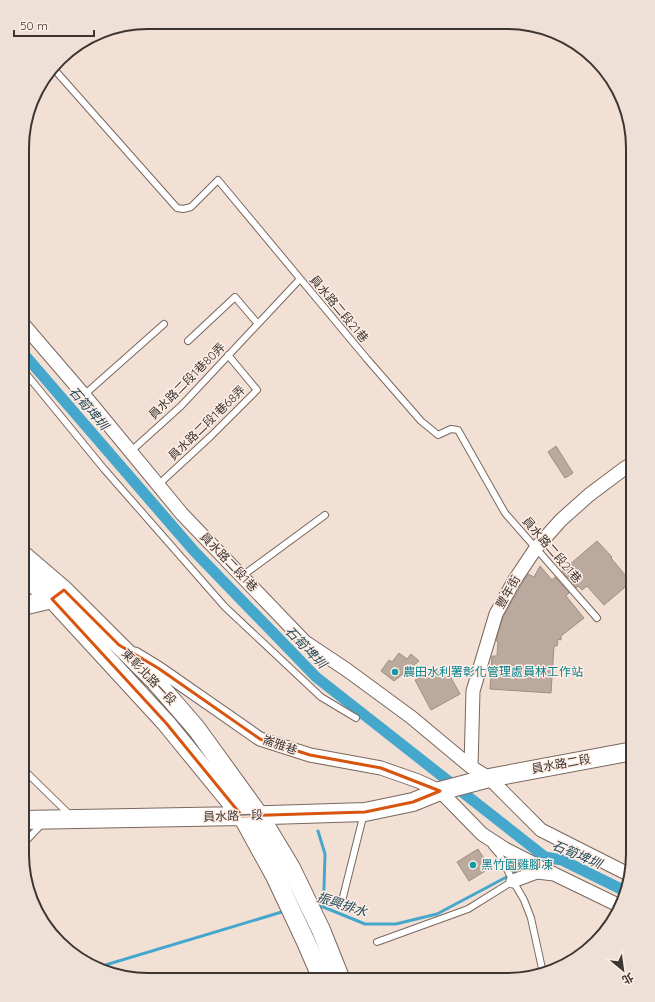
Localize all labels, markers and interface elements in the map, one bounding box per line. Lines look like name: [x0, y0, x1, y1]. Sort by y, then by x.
scale bar: [14, 12, 94, 38]
text: 50 m: [20, 18, 48, 33]
street label: 員水路二段21巷: [307, 272, 372, 345]
street label: 員水路二段1巷80弄: [145, 339, 228, 422]
street label: 員水路二段1巷68弄: [165, 382, 248, 463]
water label: 石筍埤圳: [66, 383, 113, 434]
street label: 員水路二段21巷: [519, 513, 585, 586]
street label: 員水路二段1巷: [197, 529, 261, 594]
street label: 豐年街: [492, 572, 523, 611]
water label: 石筍埤圳: [282, 623, 331, 673]
street label: 東彰北路一段: [119, 646, 180, 708]
place label: 農田水利署彰化管理處員林工作站: [403, 664, 583, 679]
marker: 農田水利署彰化管理處員林工作站: [390, 667, 400, 677]
street label: 崙雅巷: [261, 732, 300, 757]
street label: 員水路二段: [530, 751, 592, 776]
street label: 員水路一段: [203, 807, 263, 824]
water label: 石筍埤圳: [550, 836, 606, 872]
place label: 黑竹園雞腳凍: [481, 857, 553, 872]
marker: 黑竹園雞腳凍: [468, 860, 478, 870]
water label: 振興排水: [315, 888, 370, 920]
north arrow: [603, 950, 643, 990]
text: 北: [620, 970, 636, 988]

